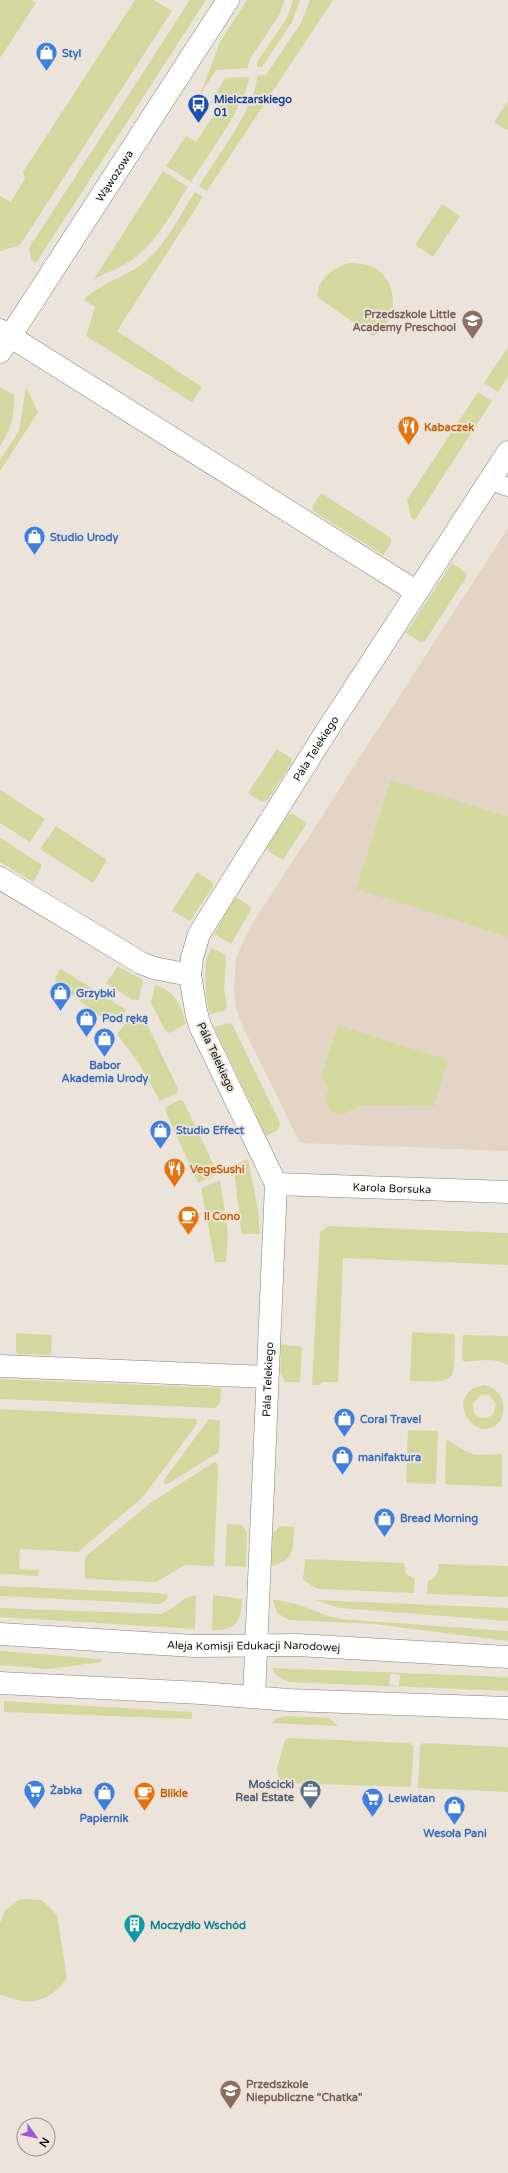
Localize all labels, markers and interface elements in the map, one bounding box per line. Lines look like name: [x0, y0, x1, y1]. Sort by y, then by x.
shop icon: Styl: [33, 40, 59, 73]
place label: Styl: [62, 47, 82, 61]
bus stop icon: Mielczarskiego 01: [185, 92, 211, 125]
place label: Mielczarskiego 01: [214, 93, 292, 119]
street label: Wąwozowa: [93, 147, 136, 204]
school or university icon: Przedszkole Little Academy Preschool: [459, 307, 485, 340]
place label: Przedszkole Little Academy Preschool: [352, 308, 457, 335]
restaurant icon: Kabaczek: [395, 414, 421, 447]
place label: Kabaczek: [424, 421, 474, 434]
shop icon: Studio Urody: [22, 524, 48, 557]
place label: Studio Urody: [50, 531, 118, 545]
street label: Pála Telekiego: [290, 713, 341, 784]
shop icon: Grzybki: [47, 980, 73, 1013]
place label: Grzybki: [76, 987, 116, 1001]
shop icon: Pod ręką: [73, 1005, 99, 1038]
place label: Pod ręką: [102, 1012, 148, 1025]
street label: Pála Telekiego: [194, 1020, 238, 1094]
shop icon: Babor Akademia Urody: [92, 1026, 118, 1059]
place label: Babor Akademia Urody: [62, 1059, 149, 1086]
shop icon: Studio Effect: [147, 1117, 173, 1150]
place label: Studio Effect: [176, 1124, 245, 1137]
restaurant icon: VegeSushi: [161, 1156, 187, 1189]
place label: VegeSushi: [190, 1163, 245, 1177]
street label: Karola Borsuka: [352, 1180, 431, 1196]
cafe icon: Il Cono: [175, 1203, 201, 1236]
place label: Il Cono: [204, 1210, 240, 1223]
street label: Pála Telekiego: [260, 1341, 276, 1417]
shop icon: Coral Travel: [331, 1406, 357, 1439]
place label: Coral Travel: [360, 1413, 421, 1426]
shop icon: manifaktura: [329, 1444, 355, 1477]
place label: manifaktura: [358, 1451, 421, 1464]
shop icon: Bread Morning: [371, 1505, 397, 1538]
place label: Bread Morning: [400, 1512, 478, 1526]
street label: Aleja Komisji Edukacji Narodowej: [166, 1638, 341, 1654]
supermarket icon: Żabka: [21, 1777, 47, 1810]
office icon: Mościcki Real Estate: [297, 1777, 323, 1810]
place label: Mościcki Real Estate: [235, 1778, 295, 1804]
shop icon: Papiernik: [91, 1779, 117, 1812]
cafe icon: Blikle: [131, 1780, 157, 1813]
place label: Żabka: [50, 1783, 82, 1797]
supermarket icon: Lewiatan: [360, 1785, 386, 1818]
place label: Blikle: [160, 1787, 189, 1800]
place label: Lewiatan: [388, 1792, 435, 1805]
shop icon: Wesoła Pani: [442, 1794, 468, 1827]
place label: Papiernik: [80, 1812, 128, 1826]
place label: Wesoła Pani: [423, 1827, 487, 1840]
building icon: Moczydło Wschód: [121, 1912, 147, 1945]
place label: Moczydło Wschód: [150, 1919, 246, 1933]
school or university icon: Przedszkole Niepubliczne "Chatka": [217, 2077, 243, 2110]
place label: Przedszkole Niepubliczne "Chatka": [246, 2078, 363, 2105]
north arrow: [16, 2117, 56, 2157]
text: N: [36, 2135, 52, 2149]

